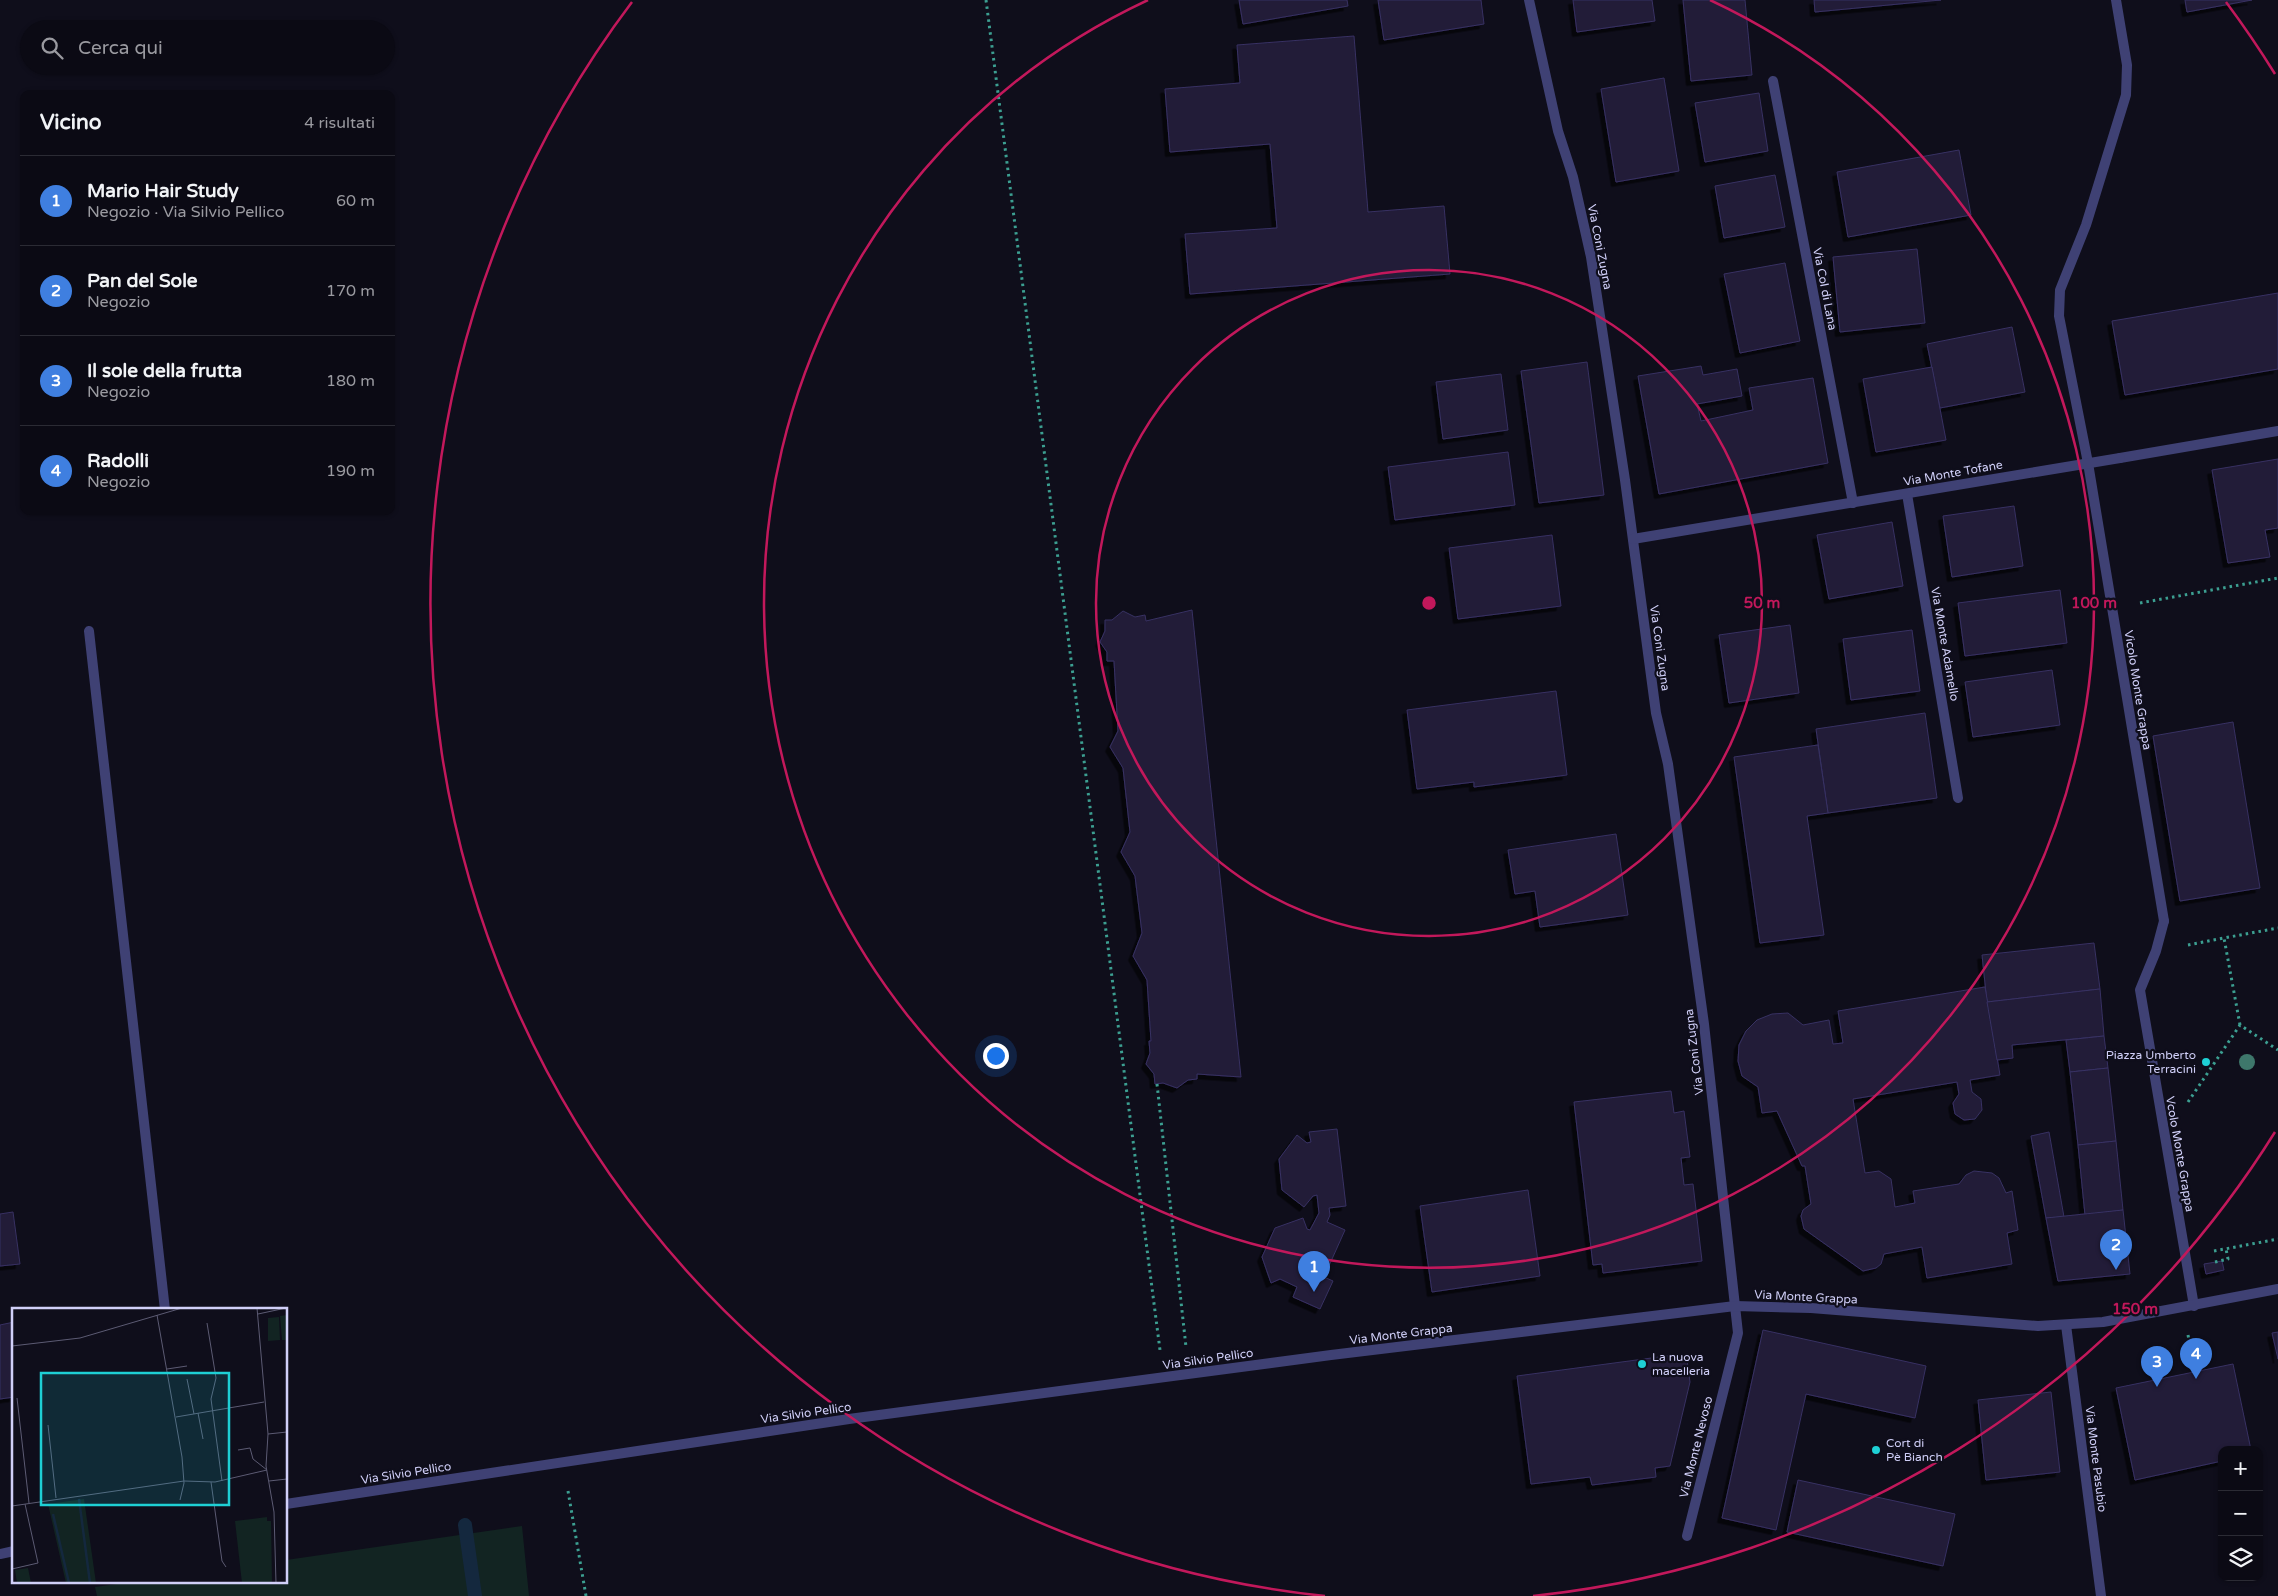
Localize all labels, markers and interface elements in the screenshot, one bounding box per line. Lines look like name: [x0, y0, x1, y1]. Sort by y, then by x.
search box: [20, 20, 395, 75]
icon: search: [38, 34, 66, 62]
text: Cerca qui: [78, 37, 163, 59]
text: Vicino: [40, 110, 102, 135]
text: 4 risultati: [304, 113, 375, 133]
text: Mario Hair Study: [87, 180, 239, 202]
text: 1: [51, 191, 61, 211]
text: 60 m: [336, 191, 375, 211]
text: Negozio · Via Silvio Pellico: [87, 202, 285, 222]
street label: Via Coni Zugna: [1585, 203, 1615, 291]
street label: Via Col di Lana: [1810, 246, 1840, 332]
text: Pan del Sole: [87, 270, 198, 292]
text: 2: [51, 281, 61, 301]
text: 170 m: [326, 281, 375, 301]
text: Negozio: [87, 292, 150, 312]
text: Il sole della frutta: [87, 360, 242, 382]
text: 3: [51, 371, 61, 391]
text: 180 m: [326, 371, 375, 391]
text: Negozio: [87, 382, 150, 402]
text: Radolli: [87, 450, 149, 472]
street label: Via Monte Tofane: [1902, 457, 2004, 489]
text: 4: [51, 461, 61, 481]
text: 190 m: [326, 461, 375, 481]
text: Negozio: [87, 472, 150, 492]
street label: Via Monte Adamello: [1928, 586, 1962, 702]
centre of rings: [1420, 594, 1438, 612]
text: 50 m: [1744, 594, 1780, 612]
text: 100 m: [2071, 594, 2117, 612]
street label: Via Coni Zugna: [1647, 604, 1673, 692]
street label: Vicolo Monte Grappa: [2122, 629, 2154, 751]
street label: Via Coni Zugna: [1682, 1008, 1706, 1096]
your location: [983, 1043, 1009, 1069]
place label: Piazza Umberto Terracini: [2106, 1048, 2196, 1076]
marker: Piazza Umberto Terracini: [2200, 1056, 2212, 1068]
street label: Vcolo Monte Grappa: [2163, 1095, 2197, 1213]
pin: 2: [2100, 1229, 2132, 1270]
pin: 1: [1298, 1251, 1330, 1292]
street label: Via Monte Grappa: [1754, 1287, 1858, 1307]
text: 150 m: [2112, 1300, 2158, 1318]
inset map: [12, 1308, 288, 1584]
street label: Via Monte Grappa: [1349, 1321, 1453, 1347]
pin: 4: [2180, 1338, 2212, 1379]
street label: Via Silvio Pellico: [1162, 1346, 1254, 1372]
pin: 3: [2141, 1346, 2173, 1387]
place label: La nuova macelleria: [1652, 1350, 1710, 1378]
marker: La nuova macelleria: [1636, 1358, 1648, 1370]
street label: Via Monte Nevoso: [1677, 1395, 1715, 1499]
street label: Via Silvio Pellico: [760, 1400, 852, 1426]
street label: Via Monte Pasubio: [2083, 1405, 2109, 1513]
place label: Cort di Pè Bianch: [1886, 1436, 1943, 1464]
marker: Cort di Pè Bianch: [1870, 1444, 1882, 1456]
map controls: [2218, 1446, 2263, 1581]
button: +: [2218, 1446, 2263, 1491]
street label: Via Silvio Pellico: [360, 1459, 452, 1487]
button: −: [2218, 1491, 2263, 1536]
button: layers: [2218, 1536, 2263, 1581]

